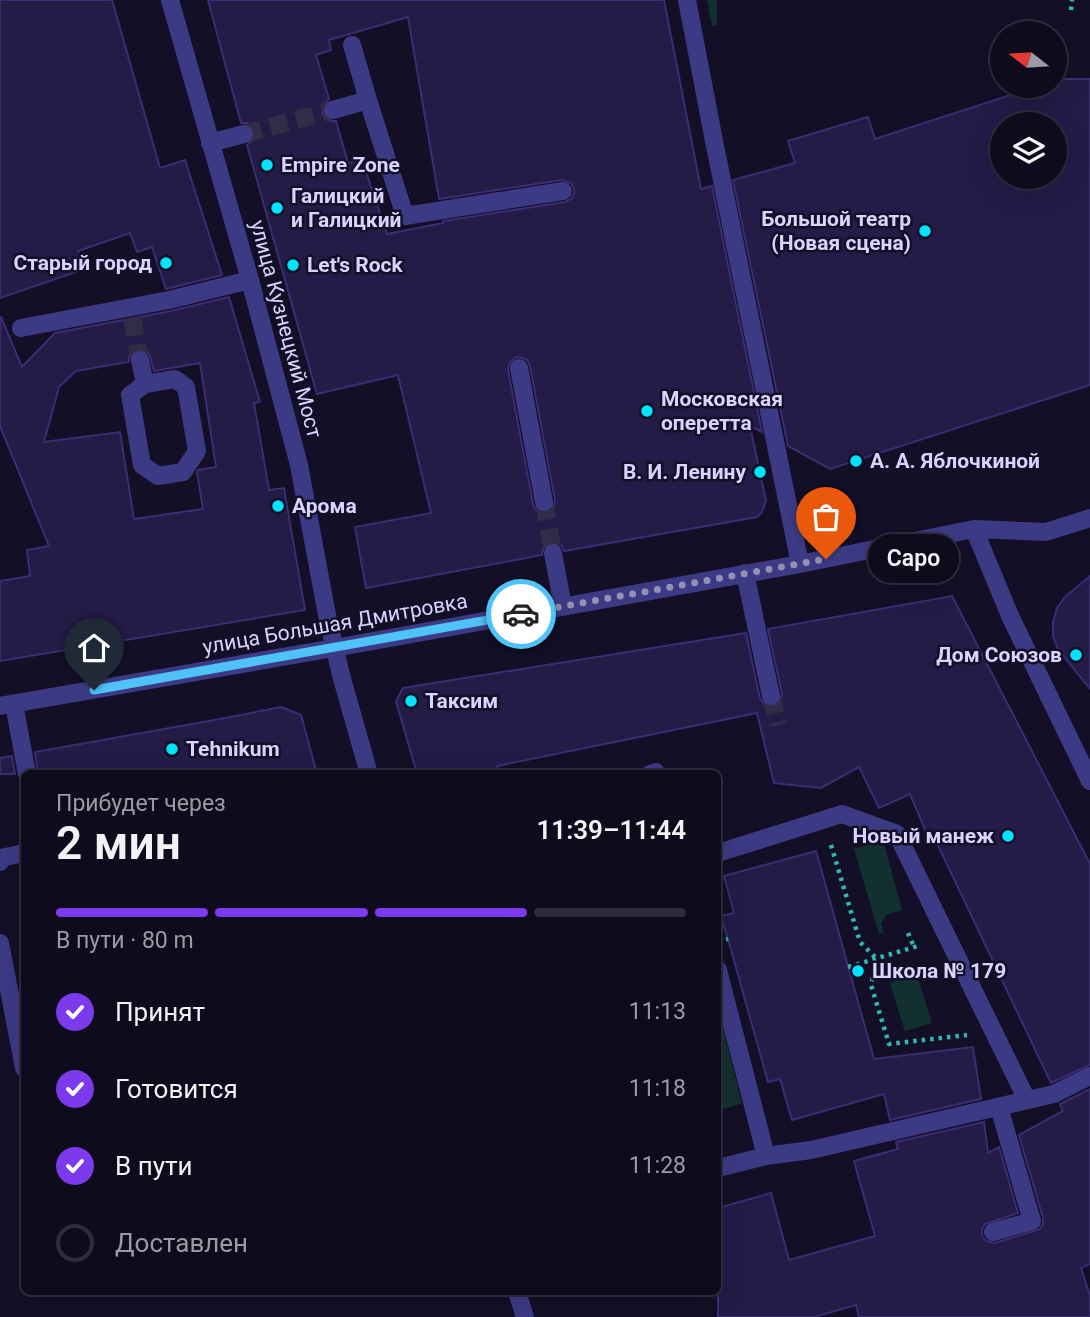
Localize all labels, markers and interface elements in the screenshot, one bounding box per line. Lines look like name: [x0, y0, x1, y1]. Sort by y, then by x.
north arrow: [990, 21, 1068, 98]
map controls: [990, 21, 1067, 189]
button: layers: [990, 112, 1067, 189]
place label: Empire Zone: [281, 153, 400, 177]
marker: Empire Zone: [259, 157, 275, 173]
place label: Галицкий и Галицкий: [291, 184, 401, 232]
marker: Галицкий и Галицкий: [269, 200, 285, 216]
place label: Большой театр (Новая сцена): [761, 207, 911, 255]
street label: улица Кузнецкий Мост: [245, 217, 327, 441]
marker: Большой театр (Новая сцена): [917, 223, 933, 239]
place label: Старый город: [14, 251, 152, 275]
place label: Let's Rock: [307, 253, 404, 277]
marker: Старый город: [158, 255, 174, 271]
marker: Let's Rock: [285, 257, 301, 273]
place label: Московская оперетта: [661, 387, 783, 435]
marker: Московская оперетта: [639, 403, 655, 419]
place label: А. А. Яблочкиной: [870, 449, 1040, 473]
marker: А. А. Яблочкиной: [848, 453, 864, 469]
place label: В. И. Ленину: [623, 460, 746, 484]
marker: В. И. Ленину: [752, 464, 768, 480]
pin: [796, 487, 856, 559]
place label: Арома: [292, 494, 357, 518]
marker: Арома: [270, 498, 286, 514]
icon: bag: [807, 498, 845, 536]
callout: Capo: [868, 534, 959, 584]
text: Capo: [887, 545, 940, 572]
courier: [486, 579, 556, 649]
street label: улица Большая Дмитровка: [201, 589, 469, 659]
icon: car: [502, 595, 540, 633]
pin: [64, 618, 124, 690]
icon: home: [75, 629, 113, 667]
place label: Дом Союзов: [936, 643, 1062, 667]
marker: Дом Союзов: [1068, 647, 1084, 663]
place label: Таксим: [425, 689, 498, 713]
marker: Таксим: [403, 693, 419, 709]
place label: Tehnikum: [186, 737, 280, 761]
marker: Tehnikum: [164, 741, 180, 757]
text: Прибудет через: [56, 790, 226, 817]
text: 11:39–11:44: [536, 815, 686, 845]
text: 2 мин: [56, 816, 181, 870]
place label: Новый манеж: [853, 824, 994, 848]
marker: Новый манеж: [1000, 828, 1016, 844]
text: В пути · 80 m: [56, 927, 194, 954]
place label: Школа № 179: [872, 959, 1006, 983]
marker: Школа № 179: [850, 963, 866, 979]
icon: check: [56, 993, 94, 1031]
text: Принят: [115, 997, 205, 1027]
text: 11:13: [629, 998, 686, 1025]
icon: check: [56, 1070, 94, 1108]
text: Готовится: [115, 1074, 238, 1104]
text: 11:18: [629, 1075, 686, 1102]
icon: check: [56, 1147, 94, 1185]
text: В пути: [115, 1151, 192, 1181]
text: 11:28: [629, 1152, 686, 1179]
text: Доставлен: [115, 1228, 248, 1258]

